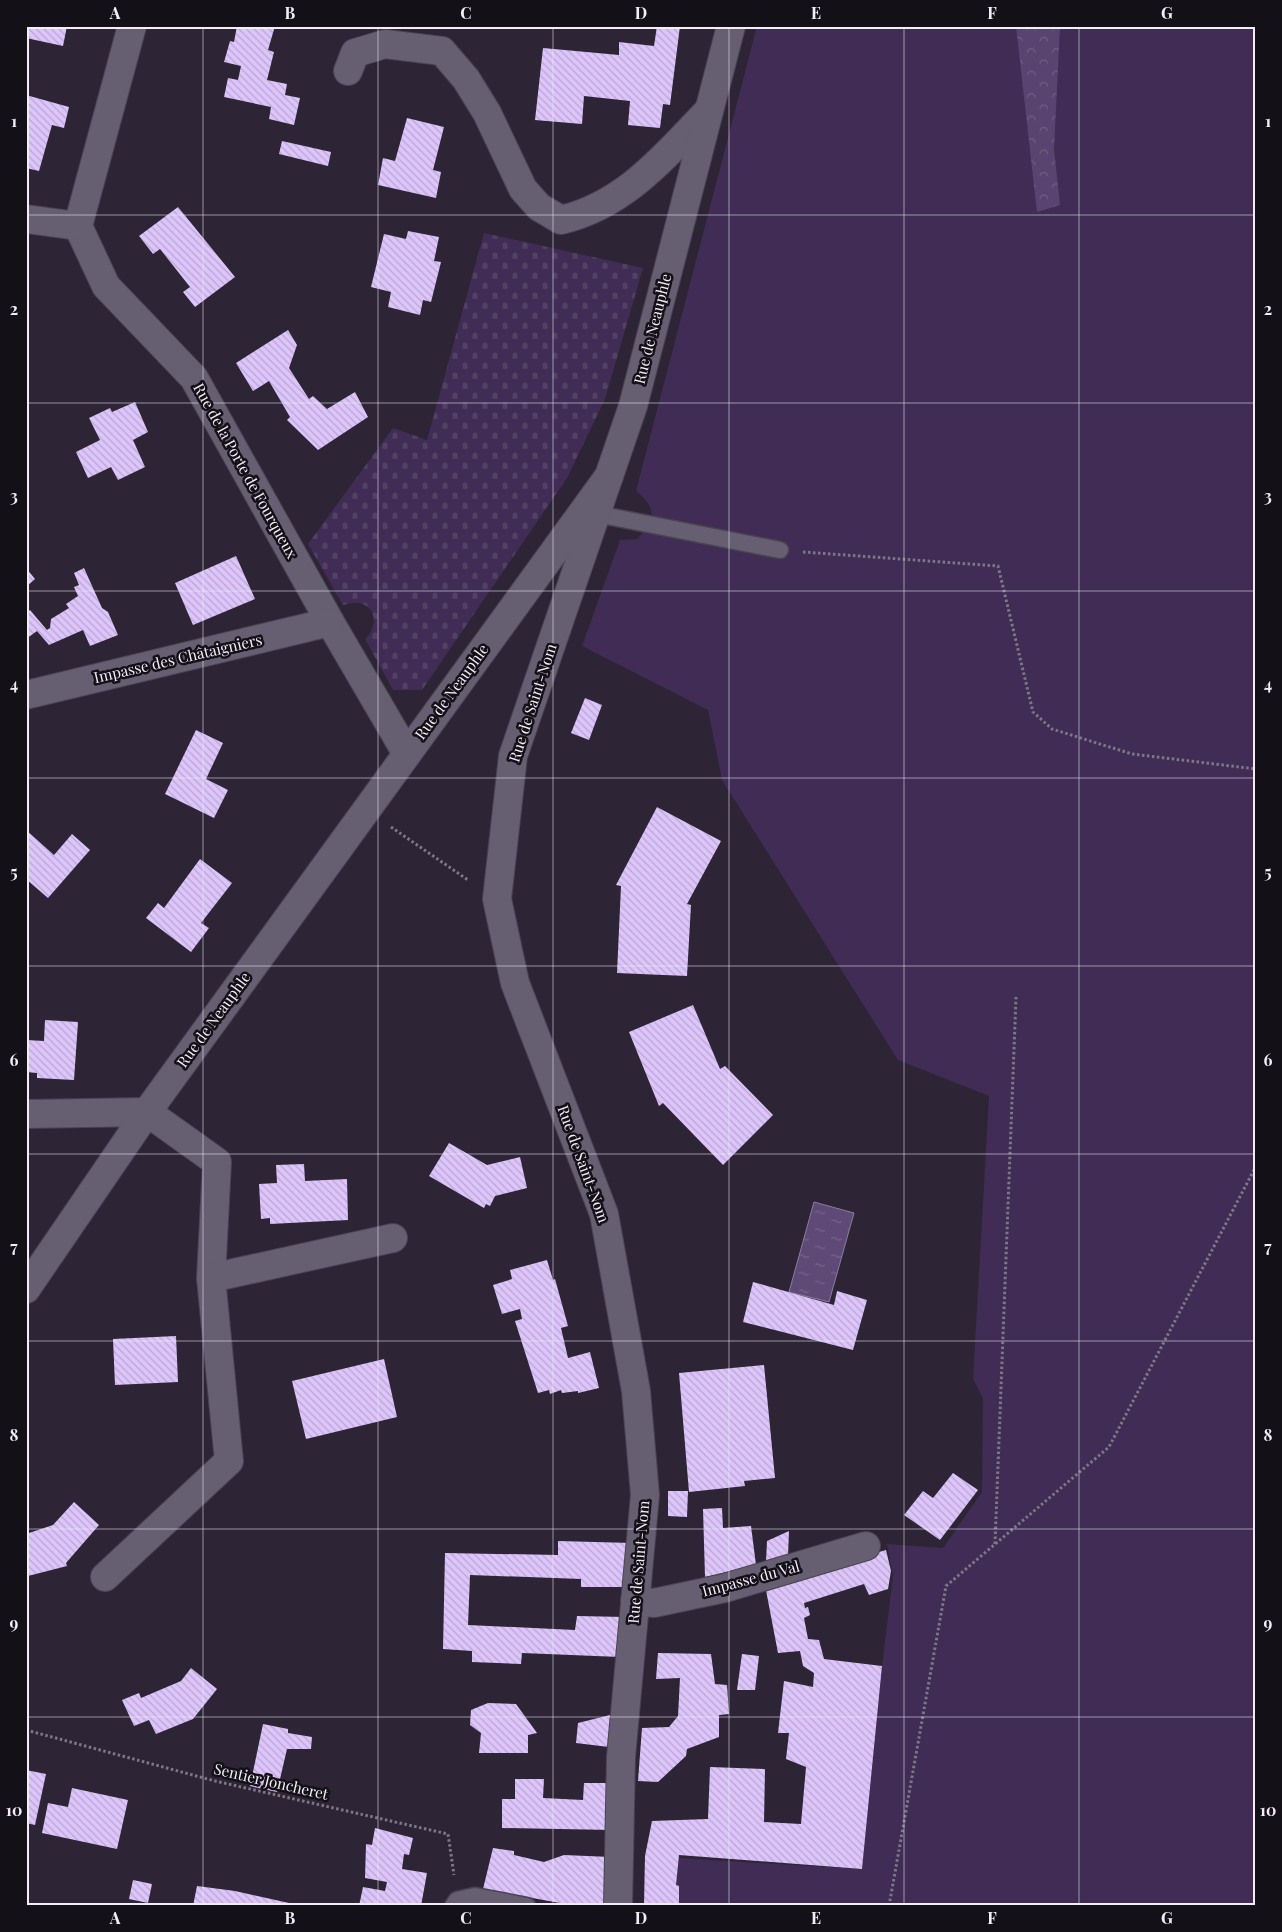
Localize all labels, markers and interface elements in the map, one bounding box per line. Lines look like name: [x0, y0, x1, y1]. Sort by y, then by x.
text: A: [109, 2, 121, 23]
text: B: [285, 2, 296, 23]
text: C: [460, 2, 472, 23]
text: D: [635, 2, 647, 23]
text: E: [811, 2, 821, 23]
text: F: [987, 2, 997, 23]
text: G: [1161, 2, 1173, 23]
text: 1: [11, 110, 17, 131]
text: 1: [1265, 110, 1271, 131]
street label: Rue de Neauphle: [629, 271, 675, 386]
text: 2: [10, 298, 18, 319]
text: 2: [1264, 298, 1272, 319]
street label: Rue de la Porte de Fourqueux: [189, 379, 303, 562]
text: 3: [10, 485, 18, 506]
text: 3: [1264, 485, 1272, 506]
street label: Impasse des Châtaigniers: [92, 629, 264, 687]
street label: Rue de Neauphle: [410, 640, 493, 743]
street label: Rue de Saint-Nom: [503, 640, 561, 764]
text: 4: [10, 673, 18, 694]
text: 4: [1264, 673, 1272, 694]
text: 5: [10, 861, 18, 882]
text: 5: [1264, 861, 1272, 882]
street label: Rue de Neauphle: [172, 968, 255, 1071]
text: 6: [10, 1049, 19, 1070]
text: 6: [1264, 1049, 1273, 1070]
street label: Rue de Saint-Nom: [553, 1102, 615, 1226]
text: 7: [10, 1236, 18, 1257]
text: 7: [1264, 1236, 1272, 1257]
text: 8: [10, 1424, 19, 1445]
text: 8: [1264, 1424, 1273, 1445]
street label: Rue de Saint-Nom: [623, 1499, 653, 1624]
street label: Impasse du Val: [700, 1555, 802, 1601]
text: 9: [10, 1612, 19, 1633]
text: 9: [1264, 1612, 1273, 1633]
street label: Sentier Joncheret: [212, 1758, 331, 1804]
text: 10: [6, 1799, 22, 1820]
text: 10: [1260, 1799, 1276, 1820]
text: A: [109, 1907, 121, 1928]
text: B: [285, 1907, 296, 1928]
text: C: [460, 1907, 472, 1928]
text: D: [635, 1907, 647, 1928]
text: E: [811, 1907, 821, 1928]
text: F: [987, 1907, 997, 1928]
text: G: [1161, 1907, 1173, 1928]

